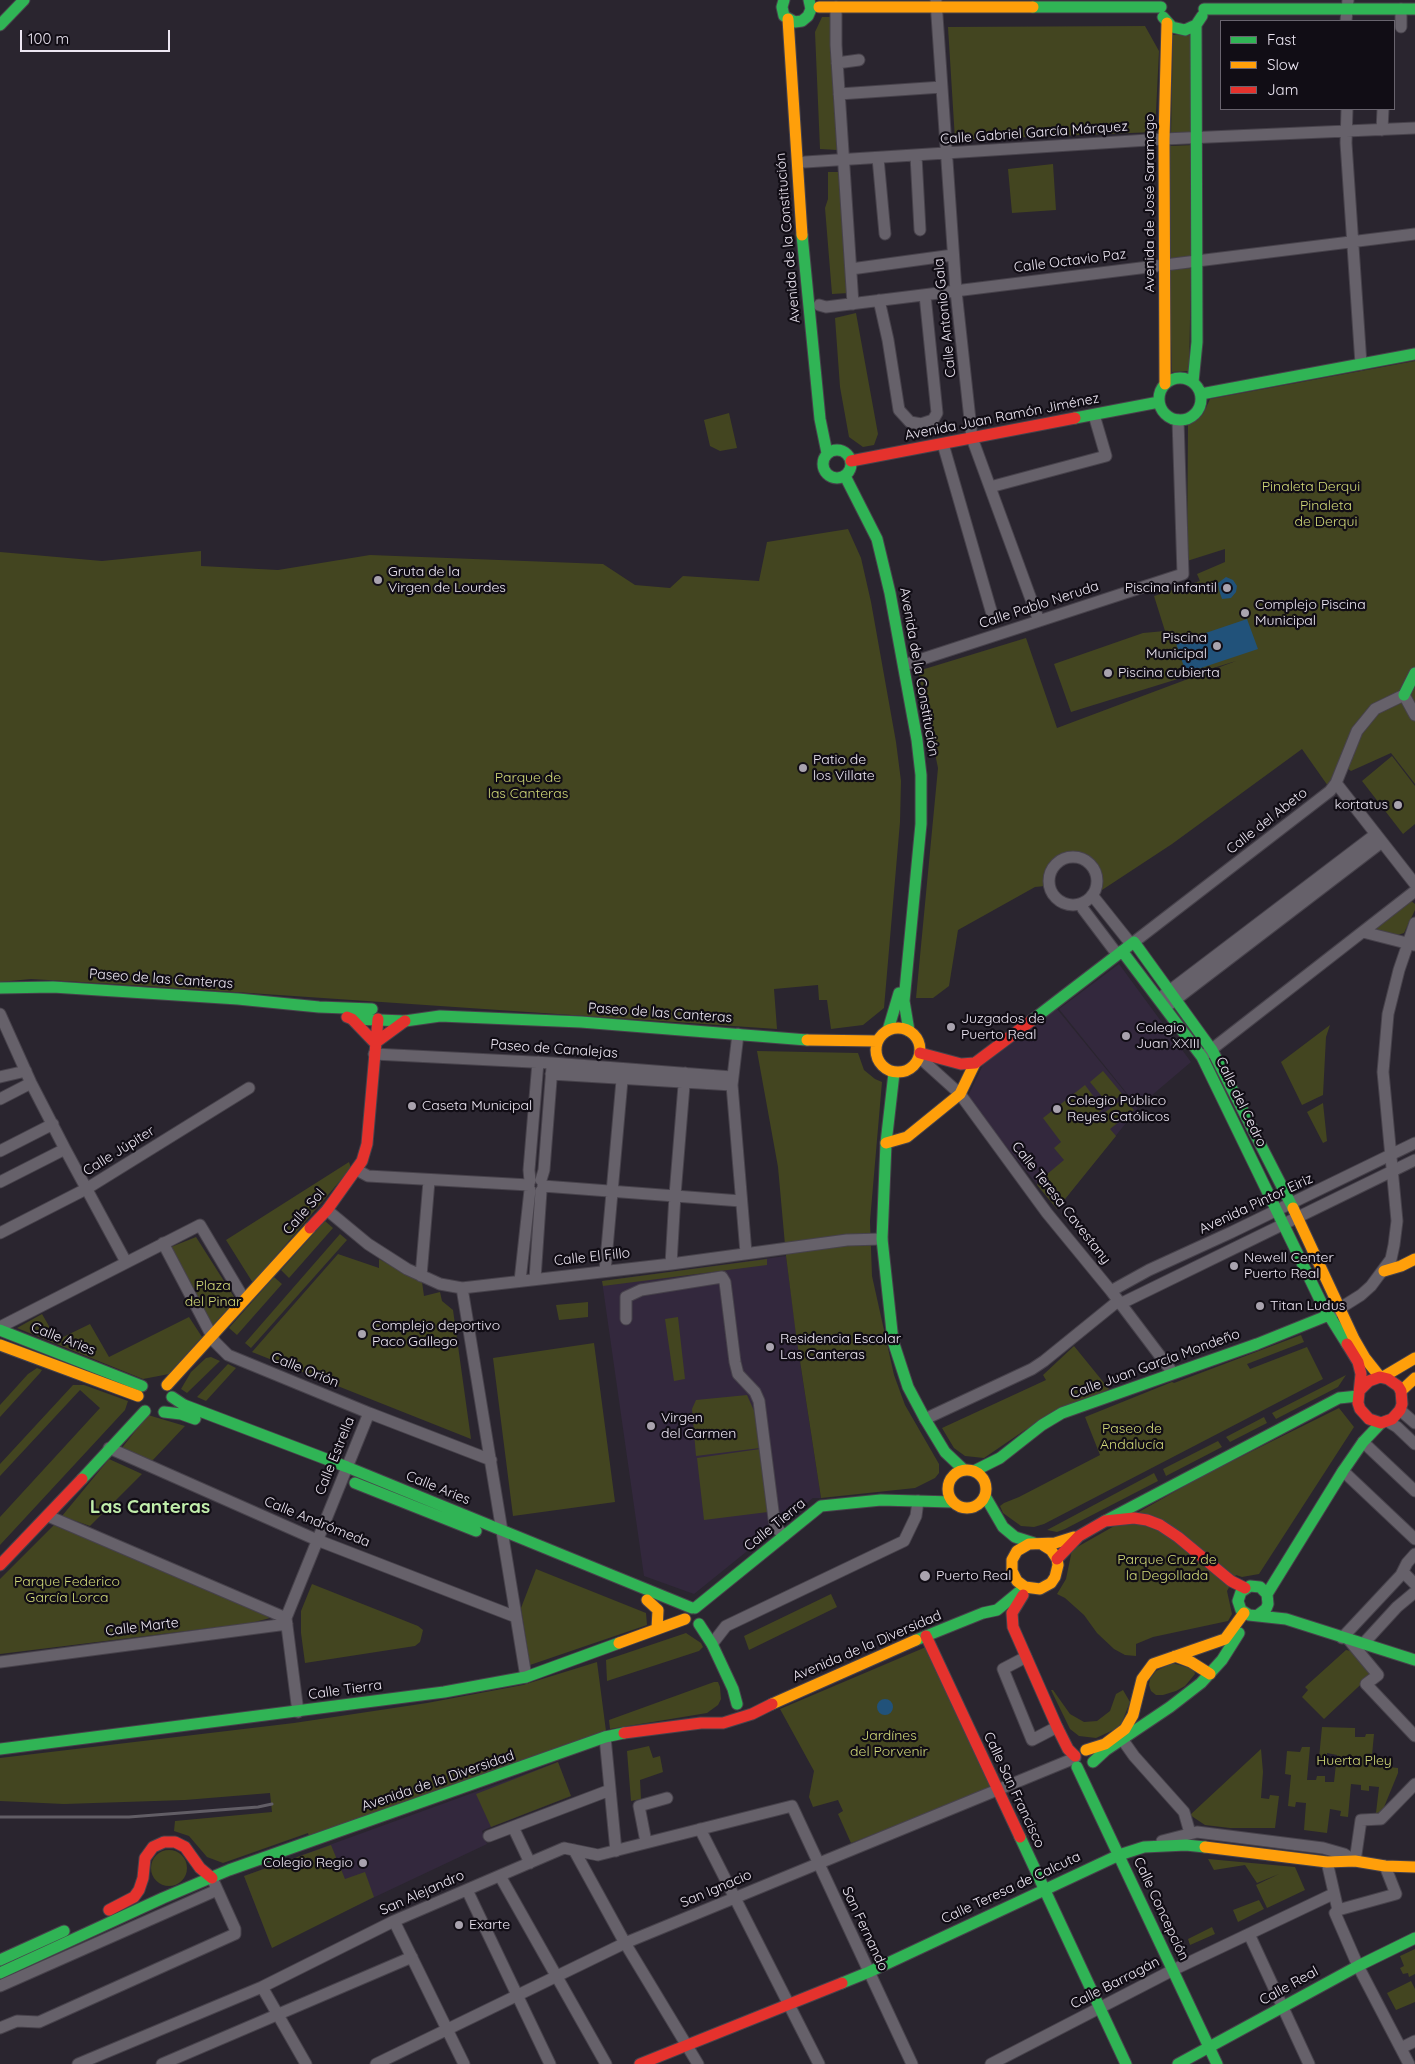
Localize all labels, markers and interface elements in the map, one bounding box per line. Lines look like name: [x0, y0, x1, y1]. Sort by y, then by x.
scale bar: [22, 20, 172, 52]
legend: [1220, 20, 1395, 110]
text: 100 m: [28, 29, 69, 48]
text: Fast: [1267, 30, 1296, 49]
text: Slow: [1267, 55, 1299, 74]
text: Jam: [1267, 80, 1298, 99]
street label: Avenida de José Saramago: [1142, 114, 1158, 292]
street label: Calle Gabriel García Márquez: [940, 118, 1128, 148]
street label: Avenida de la Constitución: [772, 152, 804, 324]
street label: Calle Octavio Paz: [1013, 246, 1127, 276]
street label: Calle Antonio Gala: [930, 258, 960, 378]
street label: Avenida Juan Ramón Jiménez: [903, 390, 1101, 444]
park label: Pinaleta Derqui: [1262, 479, 1360, 495]
park label: Pinaleta de Derqui: [1295, 498, 1357, 530]
place label: Gruta de la Virgen de Lourdes: [388, 564, 506, 596]
marker: Gruta de la Virgen de Lourdes: [372, 574, 384, 586]
street label: Calle Pablo Neruda: [977, 578, 1101, 632]
place label: Piscina infantil: [1125, 580, 1217, 596]
marker: Piscina infantil: [1221, 582, 1233, 594]
street label: Avenida de la Constitución: [896, 586, 942, 758]
place label: Complejo Piscina Municipal: [1255, 597, 1366, 630]
marker: Complejo Piscina Municipal: [1239, 607, 1251, 619]
place label: Piscina Municipal: [1146, 630, 1207, 662]
marker: Piscina Municipal: [1211, 640, 1223, 652]
place label: Piscina cubierta: [1118, 665, 1220, 681]
marker: Piscina cubierta: [1102, 667, 1114, 679]
place label: Patio de los Villate: [813, 752, 875, 784]
marker: Patio de los Villate: [797, 762, 809, 774]
park label: Parque de las Canteras: [488, 770, 568, 802]
street label: Calle del Abeto: [1223, 784, 1311, 858]
place label: kortatus: [1334, 797, 1388, 813]
marker: kortatus: [1392, 799, 1404, 811]
street label: Paseo de las Canteras: [88, 966, 234, 992]
street label: Paseo de las Canteras: [587, 1000, 733, 1026]
place label: Juzgados de Puerto Real: [961, 1011, 1045, 1044]
place label: Colegio Juan XXIII: [1136, 1020, 1200, 1052]
marker: Juzgados de Puerto Real: [945, 1021, 957, 1033]
marker: Colegio Juan XXIII: [1120, 1030, 1132, 1042]
street label: Paseo de Canalejas: [490, 1036, 618, 1062]
street label: Calle del Cedro: [1212, 1054, 1270, 1150]
place label: Colegio Público Reyes Católicos: [1067, 1093, 1170, 1126]
place label: Caseta Municipal: [422, 1098, 532, 1114]
marker: Caseta Municipal: [406, 1100, 418, 1112]
marker: Colegio Público Reyes Católicos: [1051, 1103, 1063, 1115]
street label: Calle Júpiter: [80, 1122, 158, 1180]
street label: Calle Teresa Cavestany: [1008, 1138, 1114, 1268]
street label: Avenida Pintor Eiriz: [1196, 1170, 1316, 1238]
street label: Calle Sol: [280, 1186, 328, 1238]
street label: Calle El Fillo: [553, 1245, 631, 1269]
place label: Newell Center Puerto Real: [1244, 1250, 1334, 1282]
marker: Newell Center Puerto Real: [1228, 1260, 1240, 1272]
park label: Plaza del Pinar: [185, 1278, 241, 1310]
place label: Titan Ludus: [1270, 1298, 1345, 1314]
marker: Titan Ludus: [1254, 1300, 1266, 1312]
place label: Complejo deportivo Paco Gallego: [372, 1318, 500, 1350]
street label: Calle Aries: [28, 1319, 98, 1359]
street label: Calle Juan García Mondeño: [1068, 1325, 1242, 1403]
marker: Complejo deportivo Paco Gallego: [356, 1328, 368, 1340]
place label: Residencia Escolar Las Canteras: [780, 1331, 901, 1364]
marker: Residencia Escolar Las Canteras: [764, 1341, 776, 1353]
street label: Calle Orión: [269, 1349, 341, 1391]
place label: Virgen del Carmen: [661, 1410, 736, 1442]
street label: Calle Estrella: [312, 1414, 358, 1498]
marker: Virgen del Carmen: [645, 1420, 657, 1432]
park label: Paseo de Andalucía: [1100, 1421, 1164, 1454]
street label: Calle Aries: [404, 1468, 472, 1508]
street label: Calle Andrómeda: [262, 1493, 372, 1551]
street label: Calle Tierra: [741, 1495, 809, 1555]
district label: Las Canteras: [90, 1496, 210, 1518]
park label: Parque Cruz de la Degollada: [1117, 1552, 1217, 1584]
place label: Puerto Real: [936, 1568, 1011, 1584]
marker: Puerto Real: [918, 1569, 932, 1583]
park label: Parque Federico García Lorca: [14, 1574, 120, 1606]
street label: Avenida de la Diversidad: [790, 1607, 944, 1685]
street label: Calle Marte: [104, 1614, 180, 1640]
street label: Calle Tierra: [307, 1677, 383, 1703]
park label: Jardínes del Porvenir: [850, 1728, 928, 1760]
street label: Calle San Francisco: [980, 1729, 1048, 1851]
street label: Avenida de la Diversidad: [360, 1747, 516, 1815]
park label: Huerta Pley: [1316, 1753, 1392, 1769]
street label: Calle Teresa de Calcuta: [939, 1848, 1083, 1928]
place label: Colegio Regio: [263, 1855, 353, 1871]
street label: Calle Concepción: [1130, 1855, 1192, 1963]
marker: Colegio Regio: [357, 1857, 369, 1869]
street label: San Ignacio: [678, 1866, 754, 1912]
street label: San Alejandro: [377, 1867, 467, 1919]
street label: San Fernando: [838, 1884, 892, 1974]
place label: Exarte: [469, 1917, 510, 1933]
marker: Exarte: [453, 1919, 465, 1931]
street label: Calle Barragán: [1068, 1953, 1162, 2013]
street label: Calle Real: [1257, 1963, 1321, 2009]

